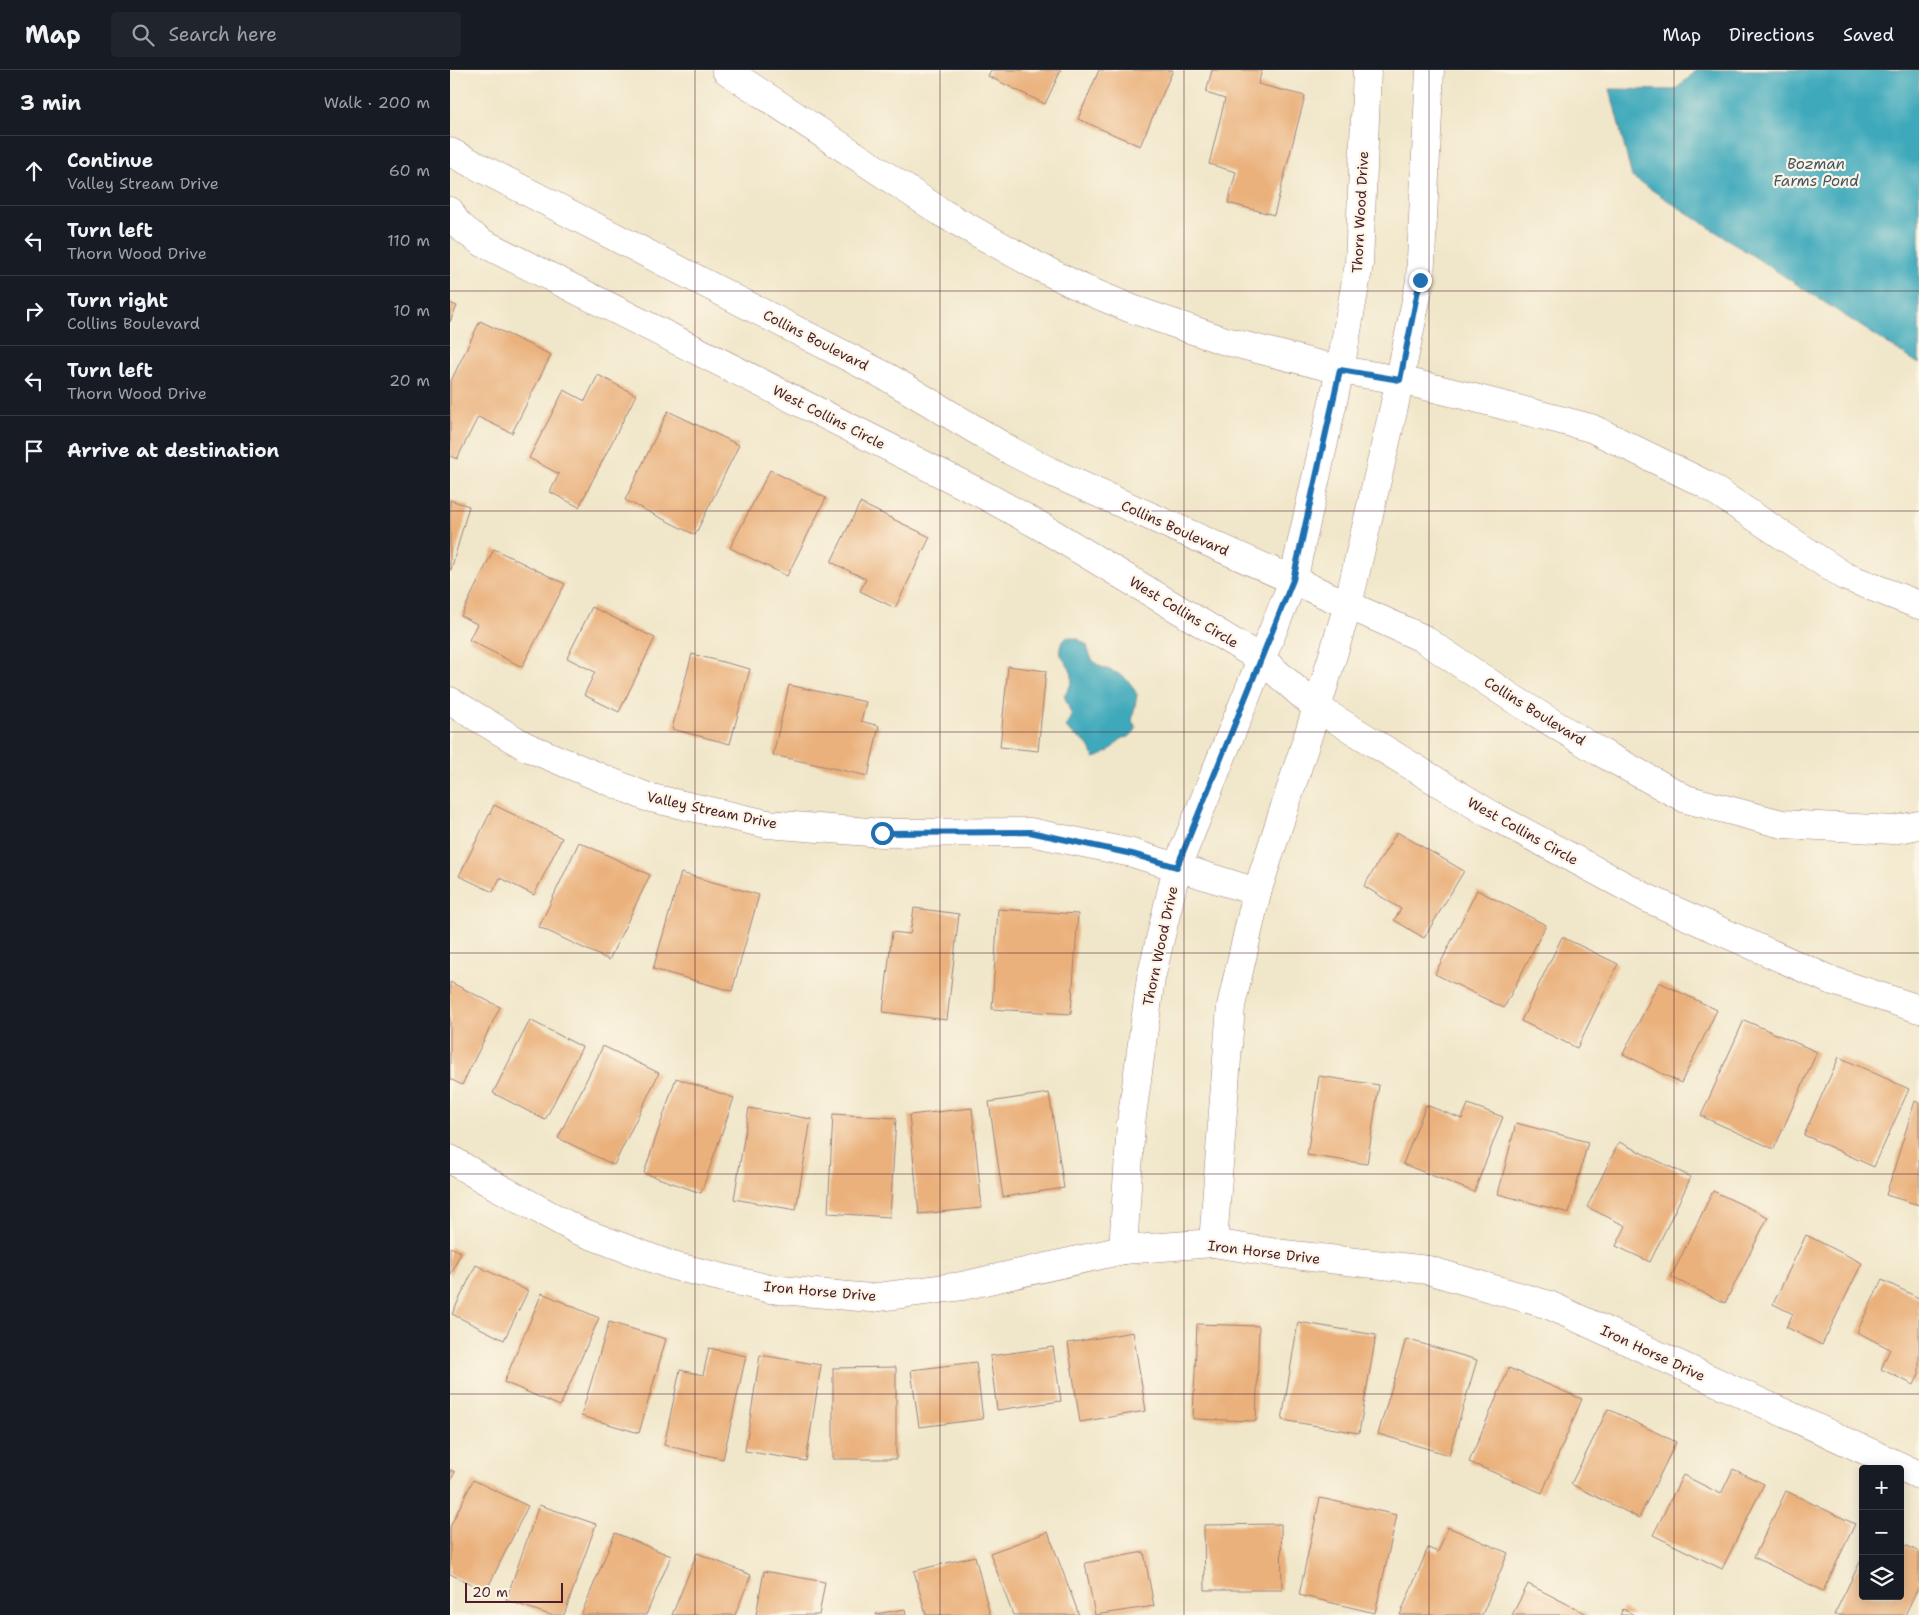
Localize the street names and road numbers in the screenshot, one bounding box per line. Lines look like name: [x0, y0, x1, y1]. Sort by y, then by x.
street label: Thorn Wood Drive: [1348, 150, 1372, 274]
street label: Collins Boulevard: [760, 306, 872, 374]
street label: West Collins Circle: [770, 381, 888, 453]
street label: Collins Boulevard: [1118, 496, 1232, 560]
street label: West Collins Circle: [1126, 572, 1242, 652]
street label: Collins Boulevard: [1481, 673, 1589, 749]
street label: Valley Stream Drive: [645, 787, 779, 833]
street label: West Collins Circle: [1464, 793, 1582, 869]
street label: Thorn Wood Drive: [1138, 884, 1182, 1008]
street label: Iron Horse Drive: [1207, 1236, 1321, 1268]
street label: Iron Horse Drive: [763, 1277, 877, 1305]
street label: Iron Horse Drive: [1598, 1321, 1708, 1385]

